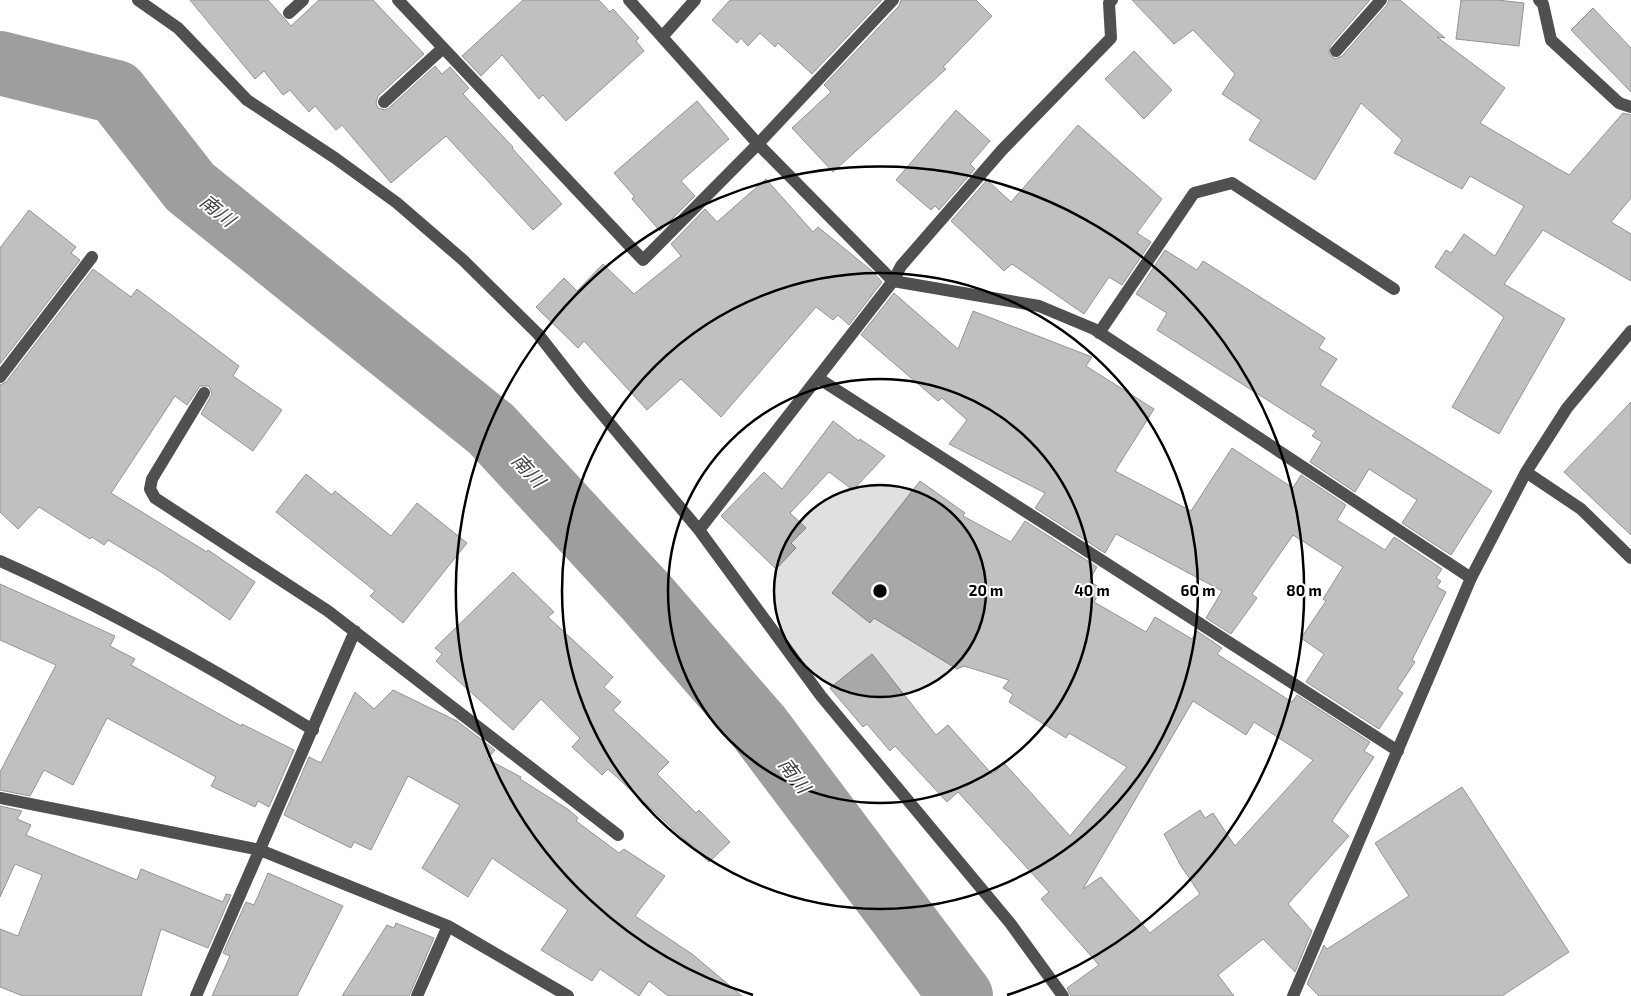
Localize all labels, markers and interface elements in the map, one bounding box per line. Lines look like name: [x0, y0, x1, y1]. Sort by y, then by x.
water label: 南川: [196, 189, 242, 232]
water label: 南川: [508, 448, 552, 493]
text: 20 m: [969, 581, 1003, 599]
text: 40 m: [1074, 581, 1110, 599]
text: 60 m: [1181, 581, 1215, 599]
text: 80 m: [1286, 581, 1322, 599]
centre of rings: [871, 582, 889, 600]
water label: 南川: [774, 753, 817, 799]

